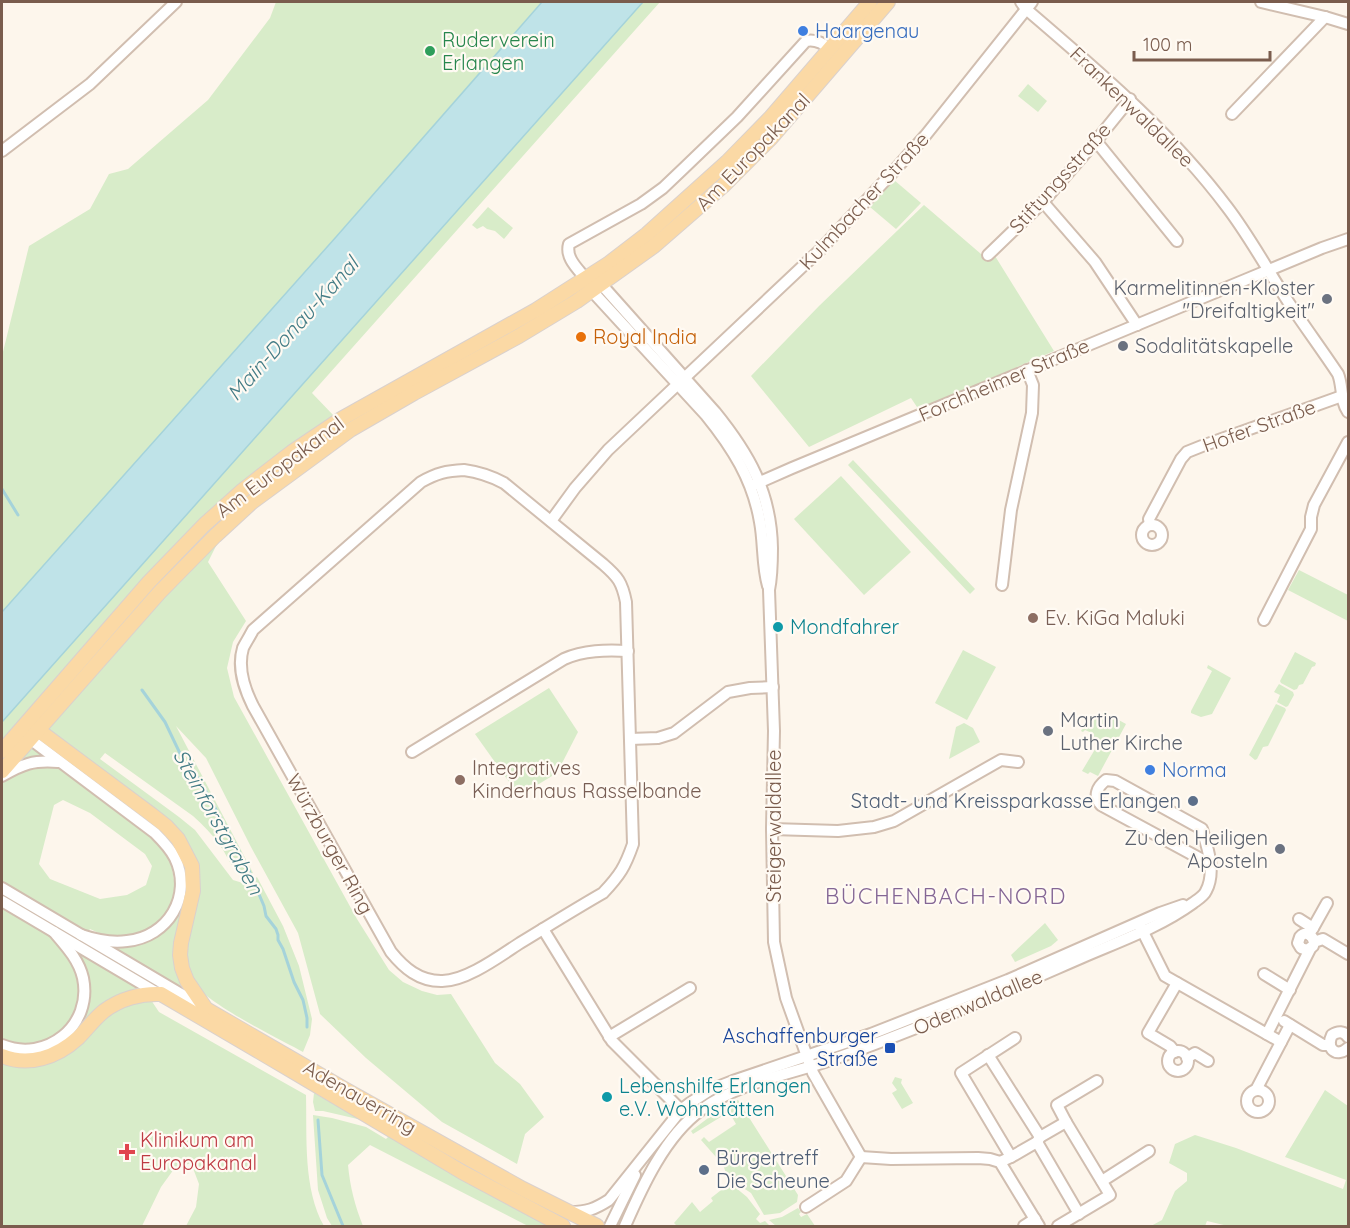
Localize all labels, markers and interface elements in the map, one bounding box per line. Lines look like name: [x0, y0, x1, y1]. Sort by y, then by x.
place label: Haargenau: [815, 18, 919, 43]
marker: Haargenau: [796, 24, 810, 38]
scale bar: [1134, 24, 1270, 62]
place label: Ruderverein Erlangen: [442, 27, 555, 75]
text: 100 m: [1143, 33, 1192, 56]
street label: Frankenwaldallee: [1065, 41, 1200, 172]
marker: Ruderverein Erlangen: [423, 44, 437, 58]
street label: Am Europakanal: [690, 88, 815, 216]
street label: Stiftungsstraße: [1003, 117, 1116, 238]
street label: Kulmbacher Straße: [793, 127, 934, 275]
water label: Main-Donau-Kanal: [221, 250, 365, 405]
place label: Karmelitinnen-Kloster "Dreifaltigkeit": [1113, 275, 1315, 323]
marker: Karmelitinnen-Kloster "Dreifaltigkeit": [1320, 292, 1334, 306]
place label: Royal India: [593, 324, 697, 349]
marker: Royal India: [574, 330, 588, 344]
street label: Forchheimer Straße: [915, 332, 1093, 427]
place label: Sodalitätskapelle: [1135, 333, 1293, 358]
marker: Sodalitätskapelle: [1116, 339, 1130, 353]
street label: Hofer Straße: [1199, 394, 1319, 458]
street label: Am Europakanal: [211, 410, 349, 523]
place label: Ev. KiGa Maluki: [1045, 605, 1185, 630]
marker: Ev. KiGa Maluki: [1026, 611, 1040, 625]
place label: Mondfahrer: [790, 614, 900, 639]
marker: Mondfahrer: [771, 620, 785, 634]
place label: Martin Luther Kirche: [1060, 707, 1183, 755]
marker: Martin Luther Kirche: [1041, 724, 1055, 738]
water label: Steinforstgraben: [168, 744, 270, 899]
street label: Steigerwaldallee: [761, 749, 786, 903]
place label: Integratives Kinderhaus Rasselbande: [472, 755, 701, 803]
place label: Norma: [1162, 757, 1227, 782]
marker: Norma: [1143, 763, 1157, 777]
street label: Würzburger Ring: [281, 769, 379, 918]
marker: Integratives Kinderhaus Rasselbande: [453, 773, 467, 787]
place label: Stadt- und Kreissparkasse Erlangen: [851, 788, 1181, 813]
marker: Stadt- und Kreissparkasse Erlangen: [1186, 794, 1200, 808]
place label: Zu den Heiligen Aposteln: [1124, 825, 1268, 873]
marker: Zu den Heiligen Aposteln: [1273, 842, 1287, 856]
district label: BÜCHENBACH-NORD: [825, 882, 1067, 910]
street label: Odenwaldallee: [909, 963, 1046, 1040]
place label: Aschaffenburger Straße: [723, 1023, 878, 1071]
marker: Aschaffenburger Straße: [883, 1041, 897, 1055]
street label: Adenauerring: [299, 1054, 421, 1139]
place label: Lebenshilfe Erlangen e.V. Wohnstätten: [619, 1073, 811, 1121]
marker: Lebenshilfe Erlangen e.V. Wohnstätten: [600, 1090, 614, 1104]
place label: Klinikum am Europakanal: [140, 1127, 257, 1175]
marker: Klinikum am Europakanal: [118, 1143, 136, 1161]
place label: Bürgertreff Die Scheune: [716, 1145, 830, 1193]
marker: Bürgertreff Die Scheune: [697, 1163, 711, 1177]

